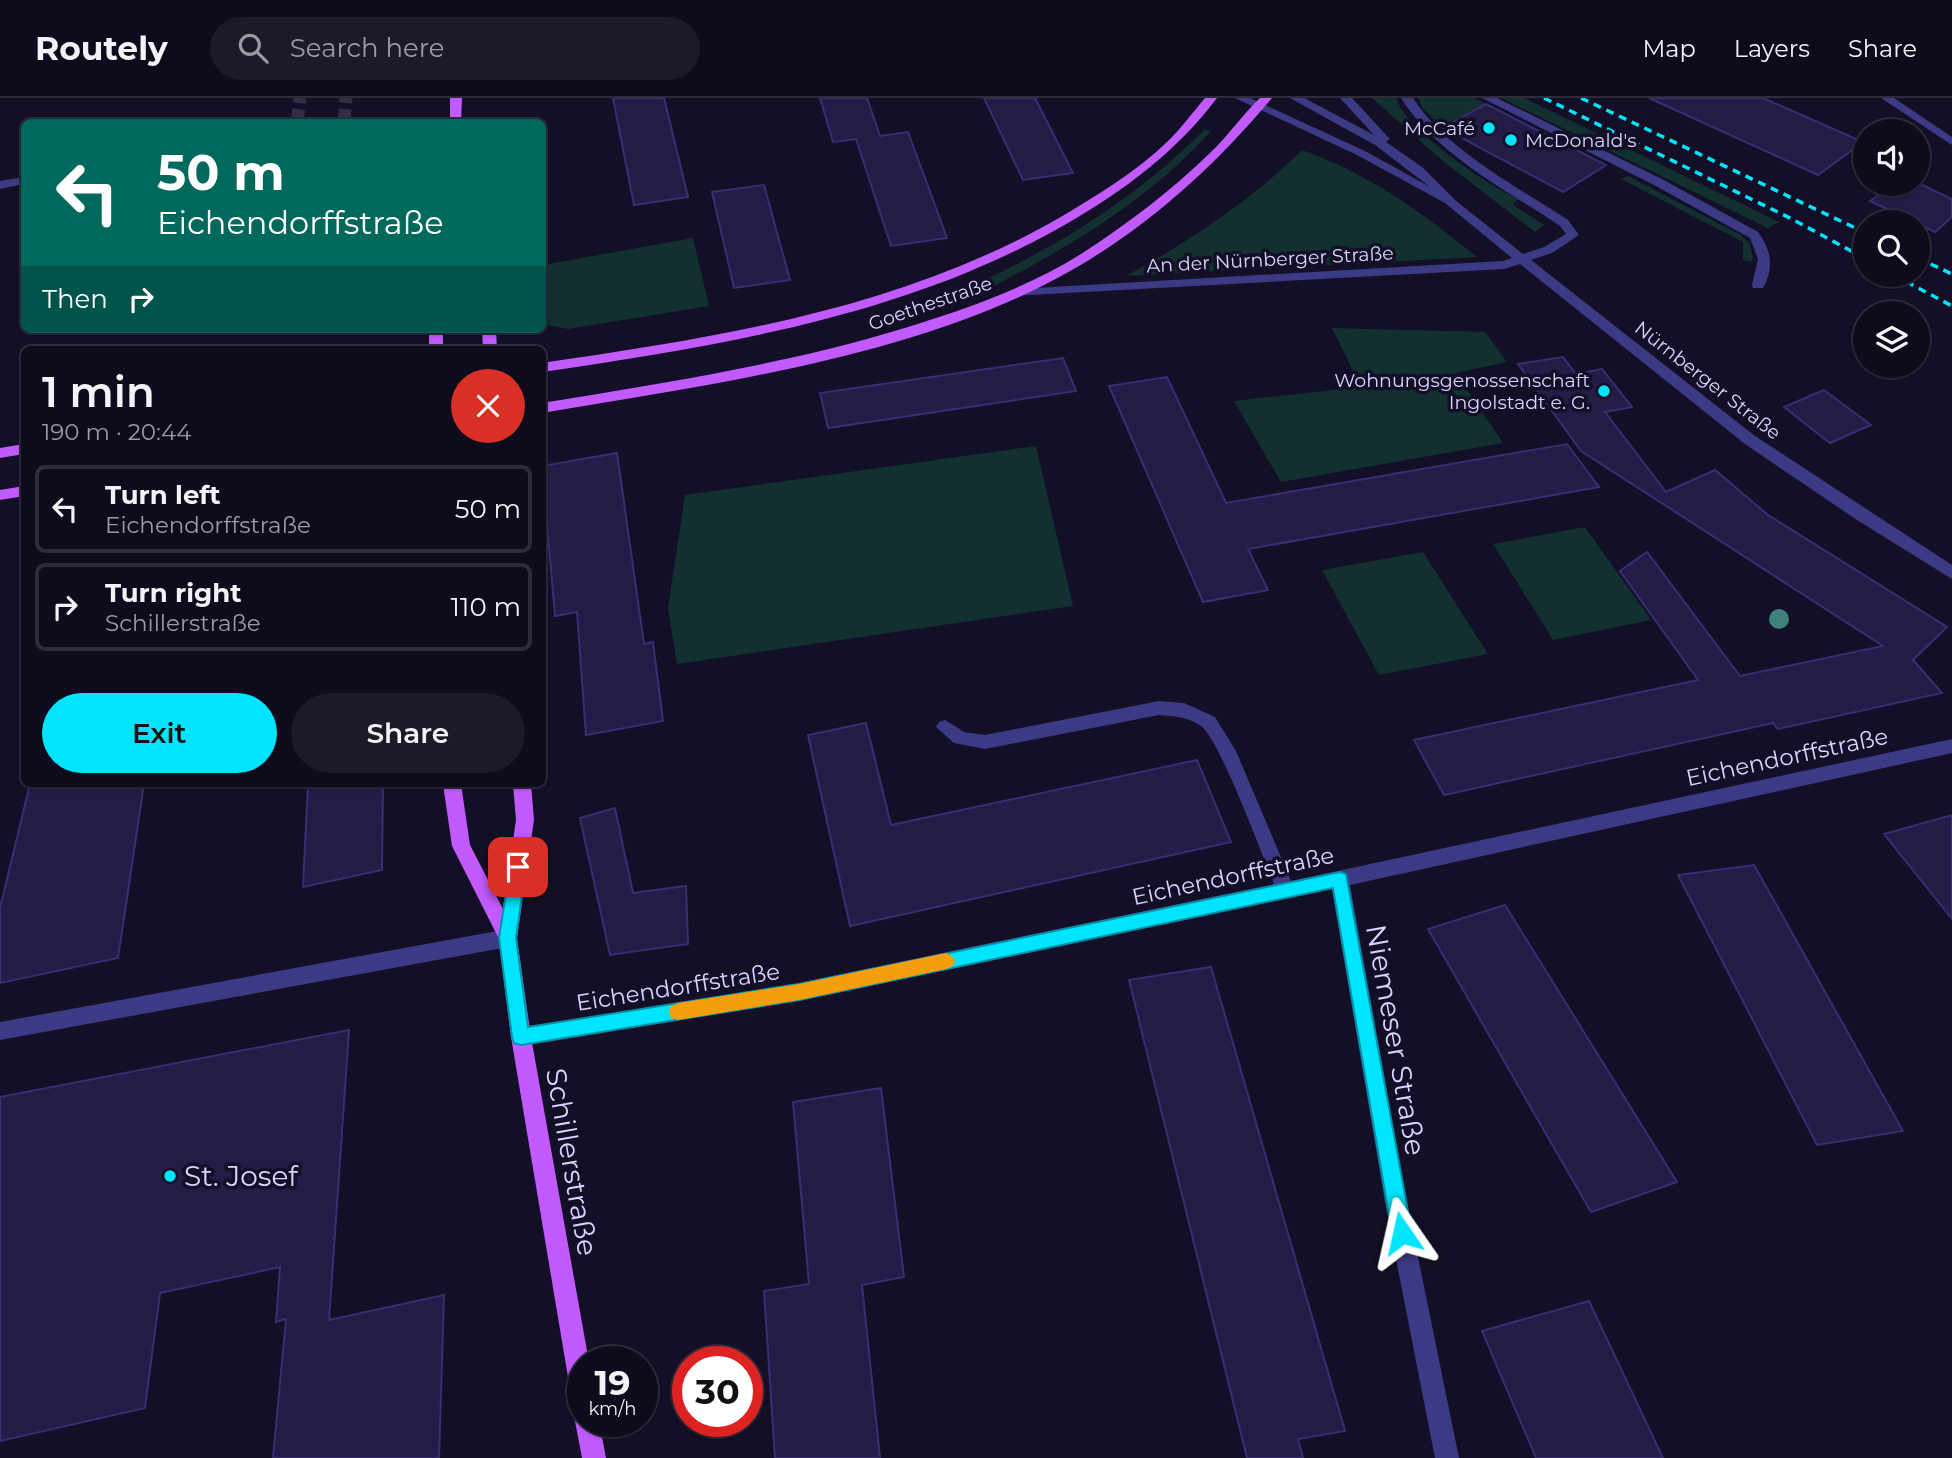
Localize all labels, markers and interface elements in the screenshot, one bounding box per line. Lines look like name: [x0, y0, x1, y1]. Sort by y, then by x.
search box: [210, 17, 700, 80]
text: Routely: [35, 28, 168, 68]
icon: search: [234, 29, 272, 67]
text: Search here: [290, 32, 445, 64]
text: Map: [1642, 34, 1696, 63]
text: Layers: [1734, 34, 1810, 63]
text: Share: [1848, 34, 1917, 63]
place label: McCafé: [1404, 117, 1475, 140]
map controls: [1853, 119, 1930, 378]
button: sound: [1853, 119, 1930, 196]
marker: McCafé: [1481, 120, 1497, 136]
place label: McDonald's: [1525, 129, 1637, 152]
marker: McDonald's: [1503, 132, 1519, 148]
text: 50 m: [157, 143, 285, 202]
icon: left: [42, 147, 133, 238]
text: Eichendorffstraße: [157, 203, 443, 242]
button: search: [1853, 210, 1930, 287]
street label: An der Nürnberger Straße: [1146, 242, 1394, 277]
street label: Goethestraße: [865, 272, 995, 335]
icon: right: [122, 280, 160, 318]
text: Then: [42, 283, 108, 315]
button: layers: [1853, 301, 1930, 378]
street label: Nürnberger Straße: [1630, 316, 1785, 445]
text: 1 min: [42, 366, 155, 418]
button: close: [451, 369, 525, 443]
place label: Wohnungsgenossenschaft Ingolstadt e. G.: [1334, 369, 1590, 414]
marker: Wohnungsgenossenschaft Ingolstadt e. G.: [1596, 383, 1612, 399]
text: 190 m · 20:44: [42, 418, 191, 446]
text: Turn left: [105, 479, 221, 511]
icon: left: [46, 490, 84, 528]
text: 50 m: [455, 493, 521, 525]
text: Eichendorffstraße: [105, 511, 311, 539]
text: Turn right: [105, 577, 241, 609]
icon: right: [46, 588, 84, 626]
text: 110 m: [451, 591, 521, 623]
text: Schillerstraße: [105, 609, 261, 637]
button: Exit: [42, 693, 277, 773]
button: Share: [291, 693, 525, 773]
street label: Eichendorffstraße: [1683, 722, 1891, 792]
pin: [488, 837, 548, 897]
street label: Eichendorffstraße: [1129, 841, 1337, 911]
icon: arrive: [499, 848, 537, 886]
street label: Niemeser Straße: [1359, 922, 1433, 1158]
street label: Eichendorffstraße: [574, 957, 782, 1017]
street label: Schillerstraße: [539, 1066, 605, 1258]
place label: St. Josef: [184, 1159, 299, 1193]
marker: St. Josef: [162, 1168, 178, 1184]
position arrow: [1365, 1196, 1439, 1270]
speed limit sign: 30: [672, 1346, 763, 1437]
text: 19: [594, 1361, 631, 1404]
text: km/h: [588, 1398, 637, 1420]

